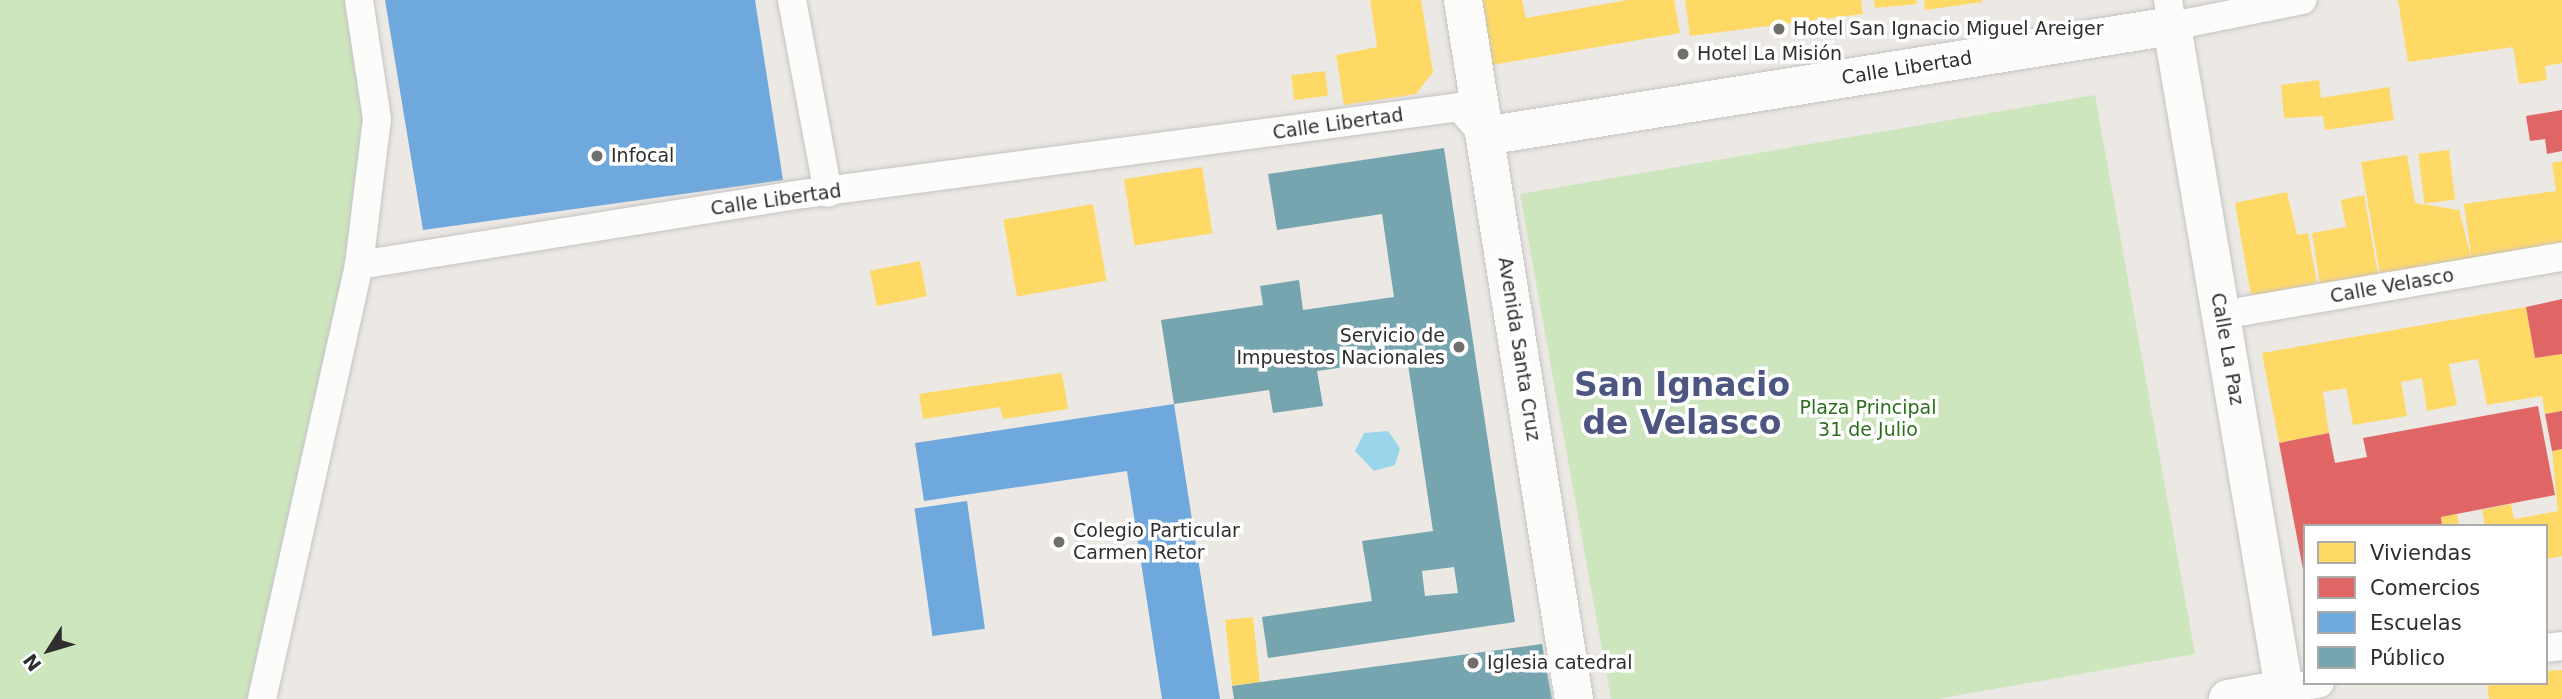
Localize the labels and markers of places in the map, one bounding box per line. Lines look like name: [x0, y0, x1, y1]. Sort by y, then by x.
place label: Hotel San Ignacio Miguel Areiger: [1793, 18, 2104, 40]
marker: Hotel San Ignacio Miguel Areiger: [1771, 21, 1787, 37]
place label: Hotel La Misión: [1697, 43, 1842, 65]
marker: Hotel La Misión: [1675, 46, 1691, 62]
place label: Infocal: [611, 145, 674, 167]
marker: Infocal: [589, 148, 605, 164]
place label: Servicio de Impuestos Nacionales: [1236, 325, 1445, 369]
marker: Servicio de Impuestos Nacionales: [1451, 339, 1467, 355]
place label: Colegio Particular Carmen Retor: [1073, 520, 1240, 564]
marker: Colegio Particular Carmen Retor: [1051, 534, 1067, 550]
place label: Iglesia catedral: [1487, 652, 1633, 674]
marker: Iglesia catedral: [1465, 655, 1481, 671]

